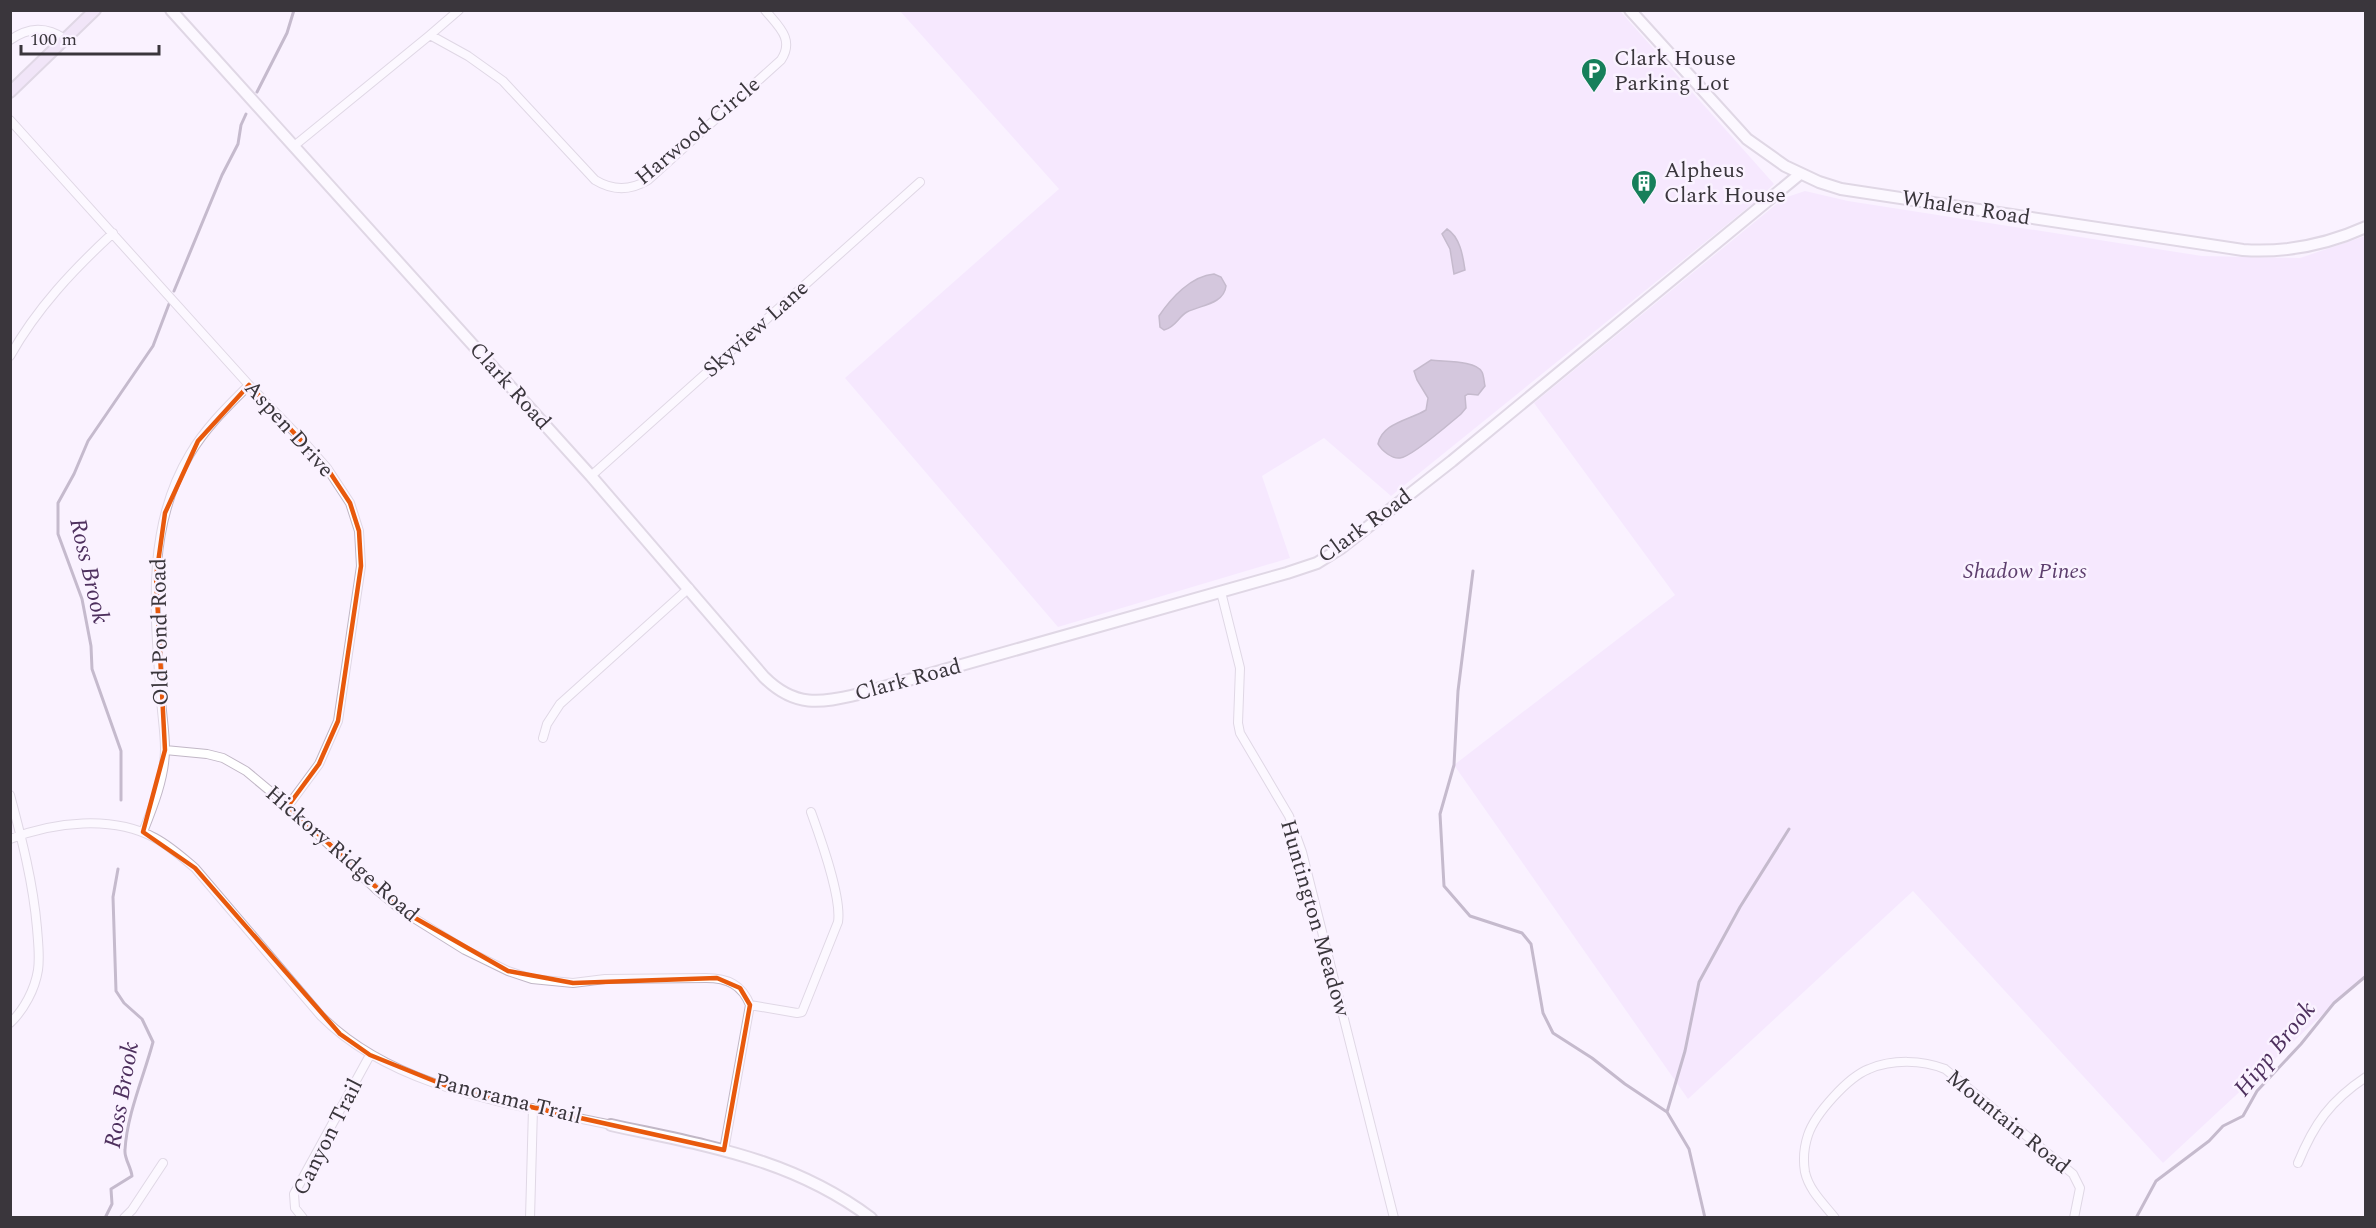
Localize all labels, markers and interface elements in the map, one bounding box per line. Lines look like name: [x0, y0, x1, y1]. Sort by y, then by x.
scale bar: [21, 18, 159, 56]
text: 100 m: [30, 26, 77, 53]
place label: Clark House Parking Lot: [1614, 42, 1736, 100]
parking icon: Clark House Parking Lot: [1579, 56, 1609, 94]
street label: Harwood Circle: [628, 69, 768, 193]
place label: Alpheus Clark House: [1664, 154, 1786, 212]
building icon: Alpheus Clark House: [1629, 168, 1659, 206]
street label: Whalen Road: [1899, 182, 2033, 234]
street label: Skyview Lane: [696, 272, 816, 386]
street label: Clark Road: [461, 334, 559, 438]
street label: Aspen Drive: [236, 373, 342, 485]
street label: Clark Road: [1311, 481, 1419, 571]
water label: Ross Brook: [59, 515, 119, 627]
park label: Shadow Pines: [1963, 555, 2087, 588]
street label: Old Pond Road: [142, 558, 178, 706]
street label: Clark Road: [851, 650, 965, 710]
street label: Hickory Ridge Road: [258, 778, 426, 930]
street label: Huntington Meadow: [1271, 816, 1359, 1022]
water label: Hipp Brook: [2225, 993, 2325, 1105]
water label: Ross Brook: [95, 1039, 149, 1151]
street label: Mountain Road: [1939, 1062, 2077, 1182]
street label: Panorama Trail: [431, 1065, 585, 1133]
street label: Canyon Trail: [284, 1073, 372, 1201]

